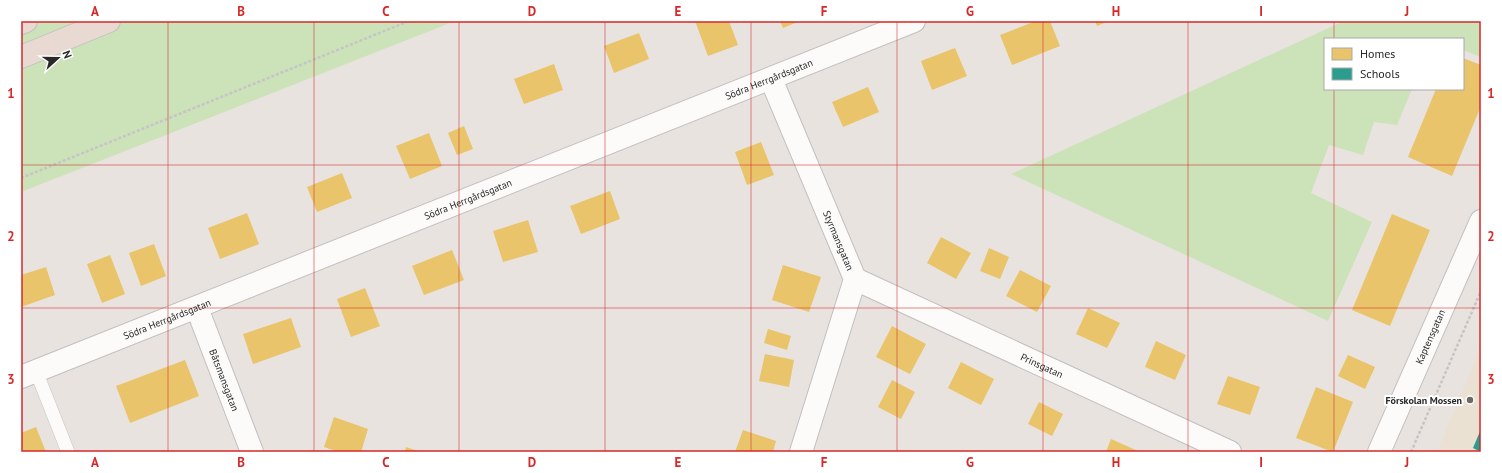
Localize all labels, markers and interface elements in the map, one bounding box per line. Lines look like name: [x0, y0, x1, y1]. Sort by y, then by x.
text: A: [91, 3, 99, 20]
text: B: [237, 3, 245, 20]
text: C: [382, 3, 390, 20]
text: D: [528, 3, 536, 20]
text: E: [675, 3, 682, 20]
text: F: [821, 3, 828, 20]
text: G: [966, 3, 974, 20]
text: H: [1112, 3, 1120, 20]
text: I: [1259, 3, 1263, 20]
text: J: [1404, 3, 1409, 20]
north arrow: [38, 38, 78, 78]
legend: [1324, 38, 1464, 90]
text: Homes: [1360, 46, 1395, 61]
text: N: [60, 49, 75, 60]
street label: Södra Herrgårdsgatan: [723, 56, 815, 102]
text: Schools: [1360, 66, 1400, 81]
text: 1: [7, 85, 15, 102]
text: 1: [1487, 85, 1495, 102]
street label: Södra Herrgårdsgatan: [422, 176, 514, 222]
street label: Styrmansgatan: [820, 208, 857, 272]
text: 2: [7, 228, 15, 245]
text: 2: [1487, 228, 1495, 245]
street label: Södra Herrgårdsgatan: [121, 296, 213, 342]
street label: Kaptensgatan: [1412, 307, 1448, 366]
street label: Båtsmansgatan: [207, 347, 242, 413]
street label: Prinsgatan: [1019, 350, 1065, 381]
text: 3: [7, 371, 15, 388]
text: 3: [1487, 371, 1495, 388]
place label: Förskolan Mossen: [1385, 394, 1462, 407]
marker: Förskolan Mossen: [1465, 395, 1475, 405]
text: A: [91, 454, 99, 471]
text: B: [237, 454, 245, 471]
text: C: [382, 454, 390, 471]
text: D: [528, 454, 536, 471]
text: E: [675, 454, 682, 471]
text: F: [821, 454, 828, 471]
text: G: [966, 454, 974, 471]
text: H: [1112, 454, 1120, 471]
text: I: [1259, 454, 1263, 471]
text: J: [1404, 454, 1409, 471]

